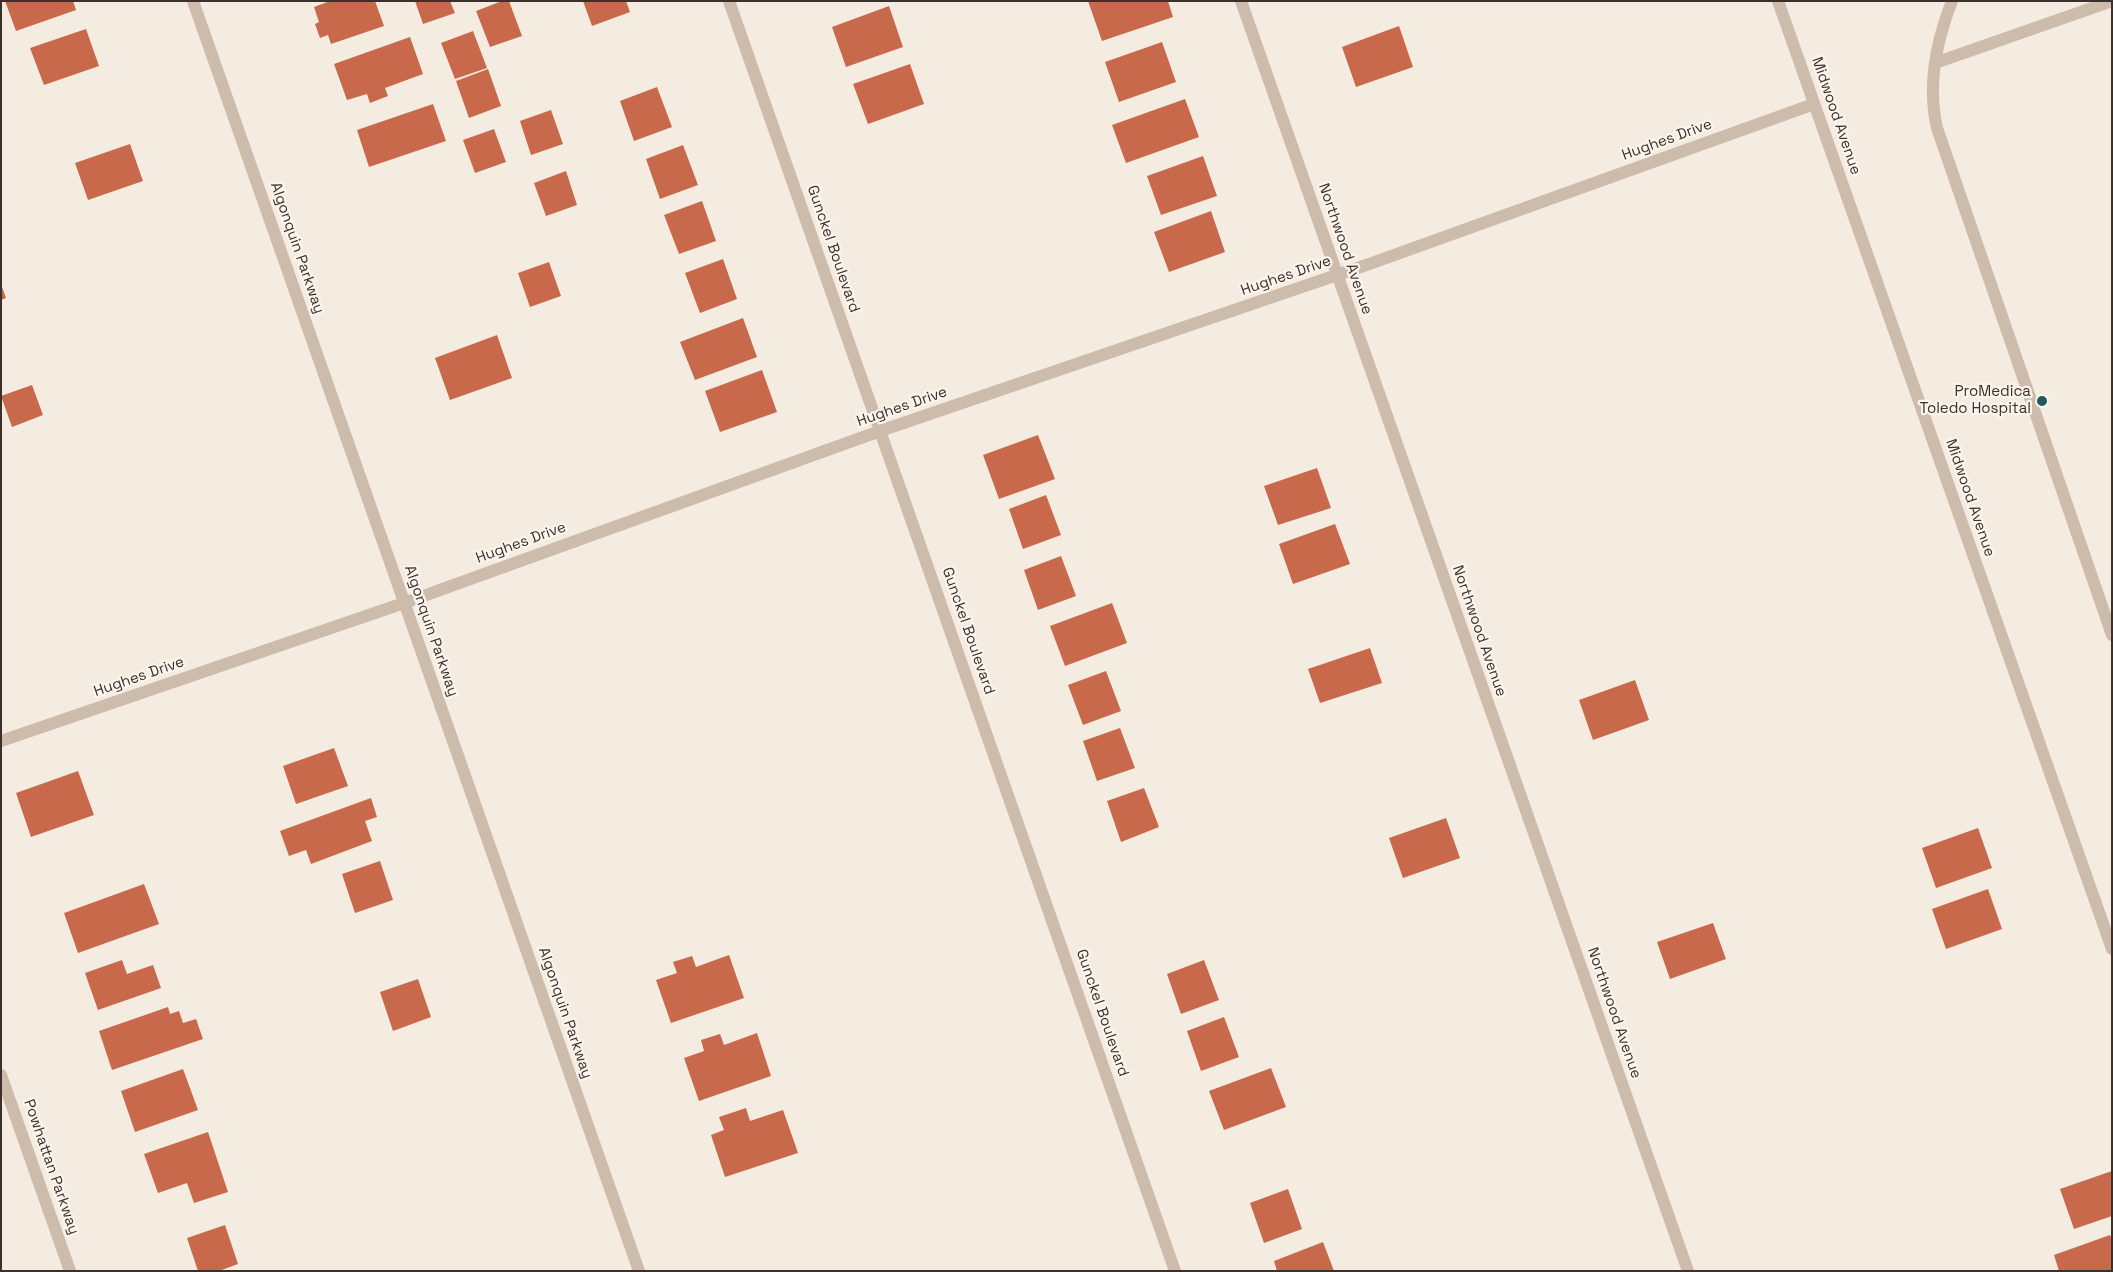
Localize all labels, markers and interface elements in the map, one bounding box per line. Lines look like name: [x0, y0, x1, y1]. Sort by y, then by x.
street label: Midwood Avenue: [1807, 55, 1865, 177]
street label: Hughes Drive: [1620, 115, 1714, 165]
street label: Algonquin Parkway: [266, 180, 328, 316]
street label: Northwood Avenue: [1314, 181, 1376, 317]
street label: Gunckel Boulevard: [803, 183, 863, 315]
street label: Hughes Drive: [1238, 252, 1334, 300]
street label: Hughes Drive: [854, 383, 950, 431]
place label: ProMedica Toledo Hospital: [1920, 383, 2031, 418]
marker: ProMedica Toledo Hospital: [2035, 394, 2049, 408]
street label: Midwood Avenue: [1941, 437, 1999, 559]
street label: Hughes Drive: [474, 518, 568, 568]
street label: Algonquin Parkway: [400, 563, 462, 699]
street label: Northwood Avenue: [1448, 563, 1510, 699]
street label: Gunckel Boulevard: [938, 565, 998, 697]
street label: Hughes Drive: [91, 653, 187, 701]
street label: Algonquin Parkway: [534, 945, 596, 1081]
street label: Northwood Avenue: [1583, 945, 1645, 1081]
street label: Gunckel Boulevard: [1072, 947, 1132, 1079]
street label: Powhattan Parkway: [19, 1097, 83, 1237]

